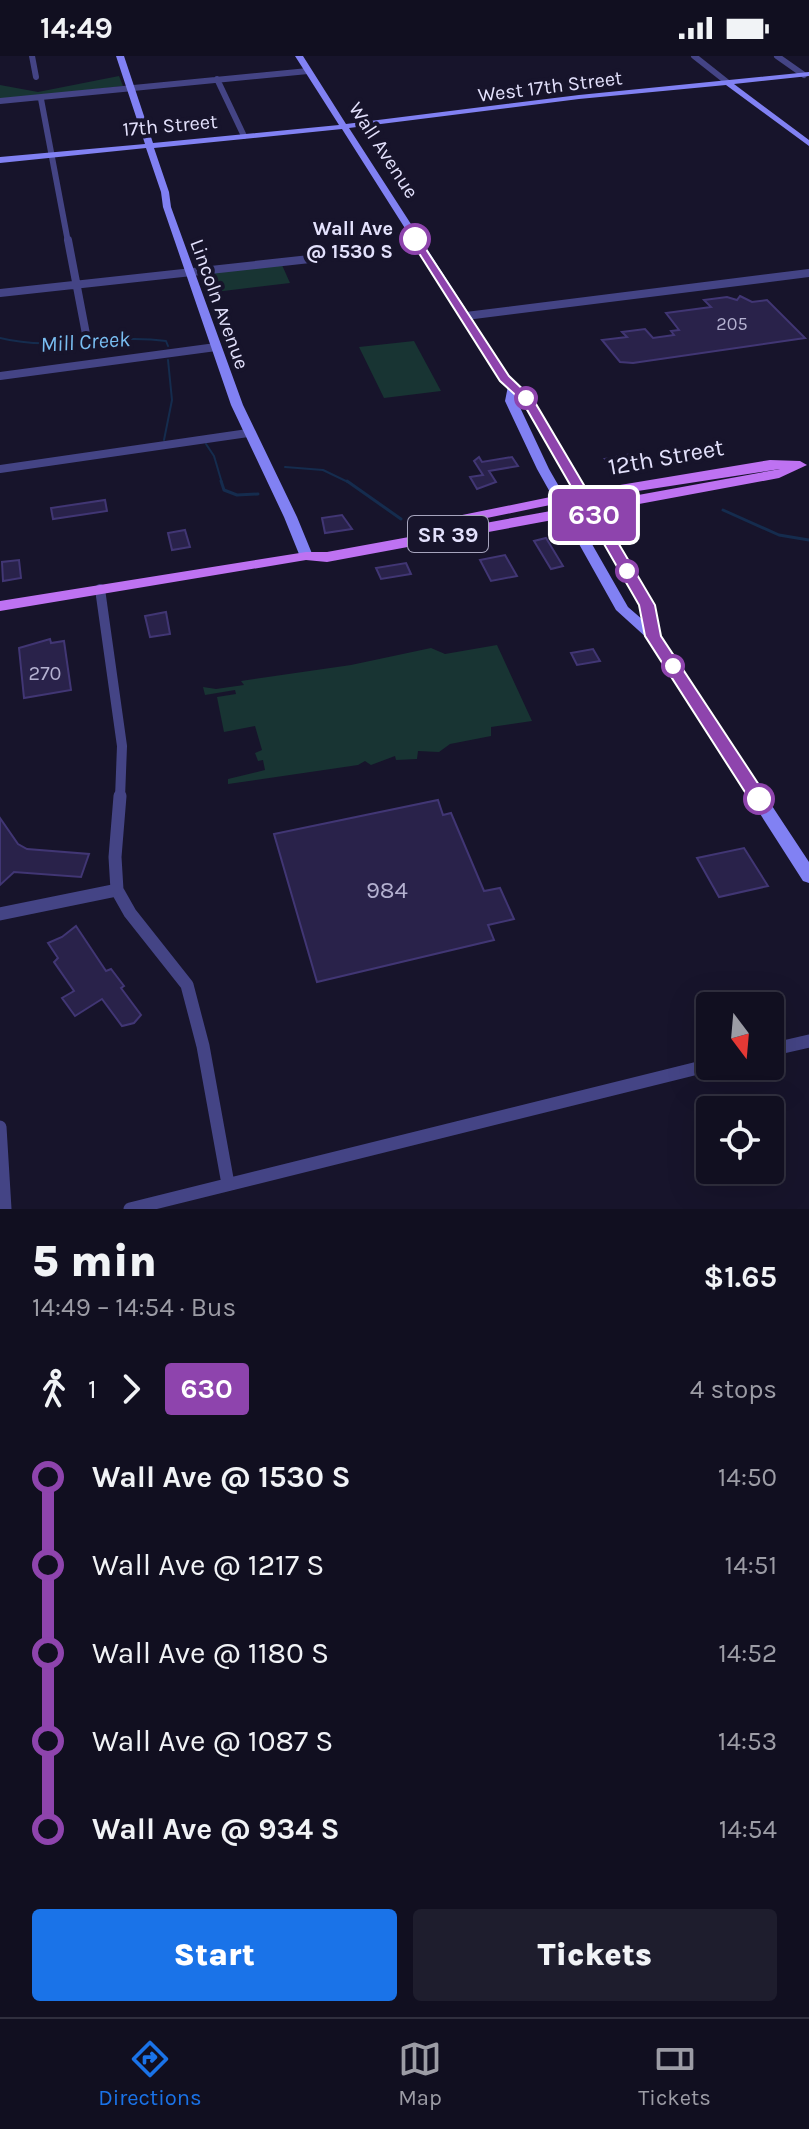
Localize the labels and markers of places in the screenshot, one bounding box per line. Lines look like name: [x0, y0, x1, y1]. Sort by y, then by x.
place label: Wall Ave @ 1530 S: [306, 217, 393, 263]
marker: Wall Ave @ 1530 S: [400, 224, 430, 254]
unlabelled marker: [515, 387, 537, 409]
unlabelled marker: [616, 560, 638, 582]
unlabelled marker: [662, 655, 684, 677]
unlabelled marker: [744, 784, 774, 814]

